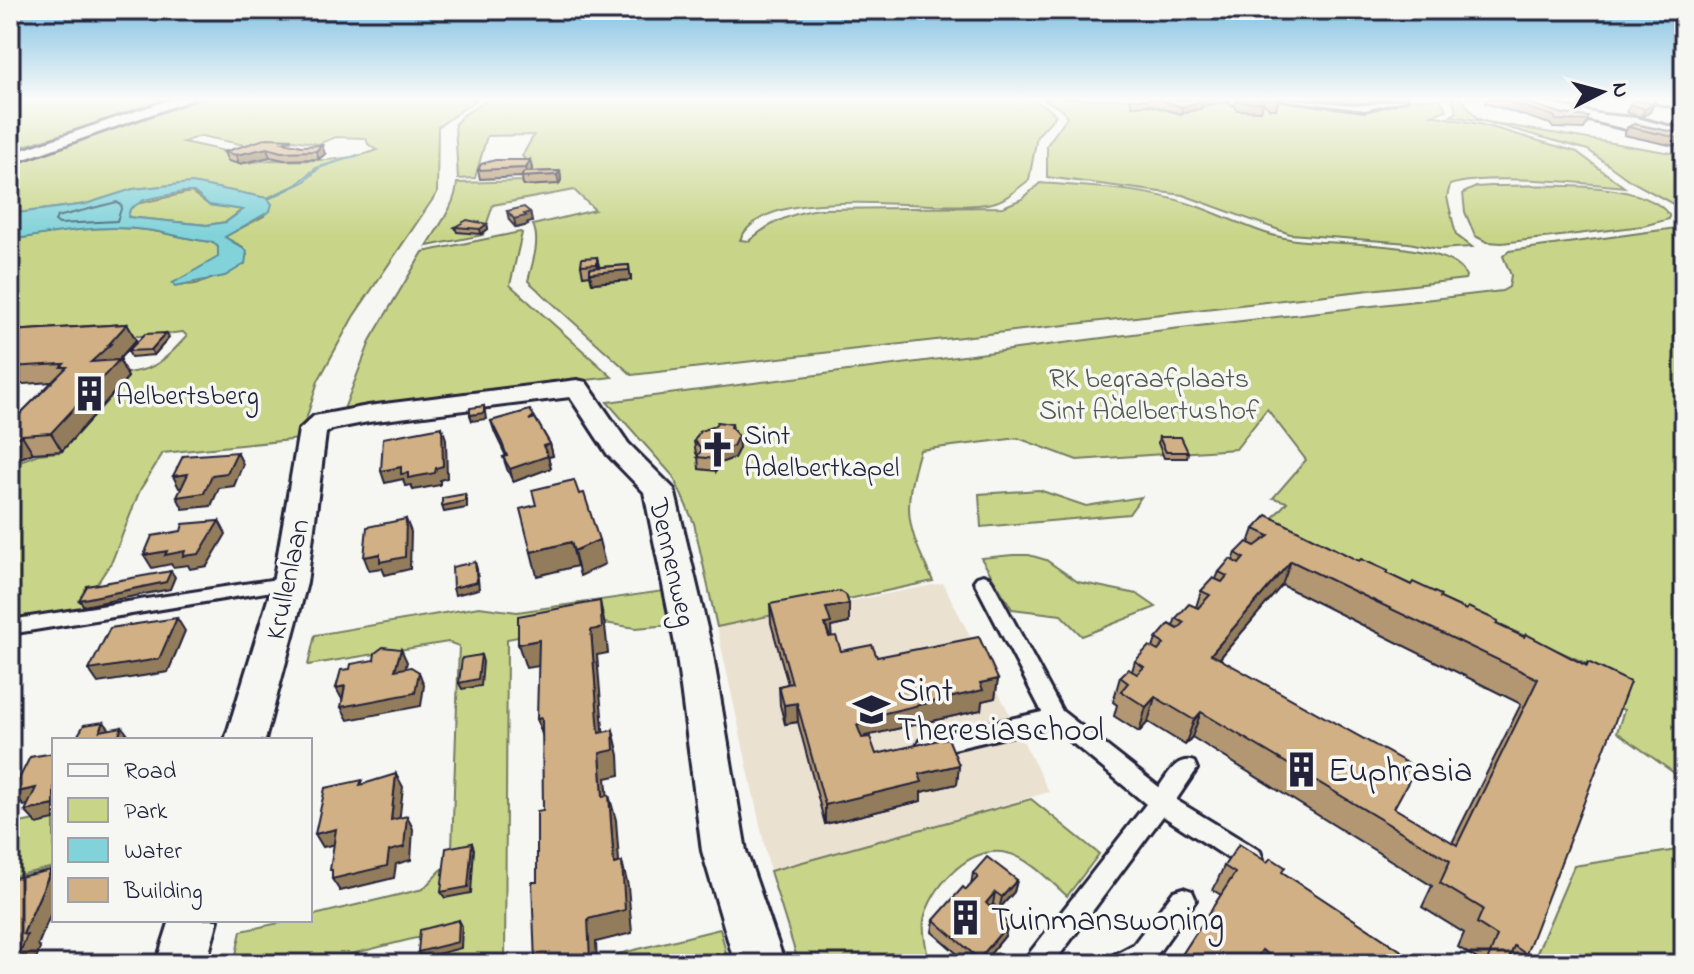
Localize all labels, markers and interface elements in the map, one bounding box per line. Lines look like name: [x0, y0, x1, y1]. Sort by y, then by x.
north arrow: [1562, 52, 1642, 132]
text: N: [1602, 81, 1636, 99]
park label: RK begraafplaats Sint Adelbertushof: [1039, 360, 1259, 433]
building icon: Aelbertsberg: [71, 375, 109, 413]
place label: Aelbertsberg: [116, 377, 259, 418]
place label: Sint Adelbertkapel: [744, 417, 900, 490]
church icon: Sint Adelbertkapel: [699, 431, 737, 469]
street label: Dennenweg: [636, 494, 705, 631]
street label: Krullenlaan: [257, 515, 322, 644]
place label: Sint Theresiaschool: [897, 668, 1104, 757]
school or university icon: Sint Theresiaschool: [852, 690, 890, 728]
legend: [52, 738, 312, 922]
place label: Euphrasia: [1328, 748, 1472, 798]
building icon: Euphrasia: [1283, 750, 1321, 788]
text: Road: [124, 755, 177, 790]
text: Park: [124, 795, 168, 830]
text: Water: [124, 835, 182, 870]
text: Building: [123, 875, 203, 910]
place label: Tuinmanswoning: [991, 897, 1224, 947]
building icon: Tuinmanswoning: [946, 899, 984, 937]

